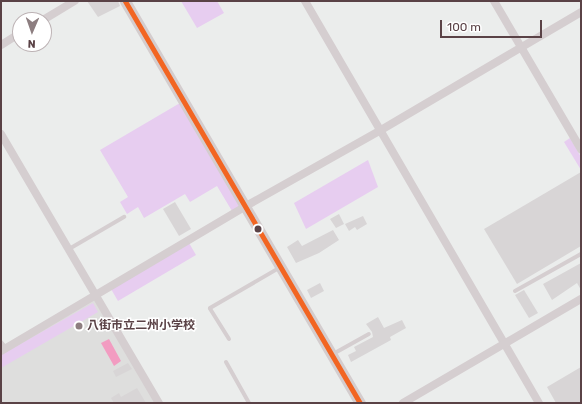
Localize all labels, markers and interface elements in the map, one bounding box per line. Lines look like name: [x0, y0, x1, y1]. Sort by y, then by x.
north arrow: [12, 12, 52, 52]
scale bar: [442, 12, 544, 38]
text: 100 m: [447, 20, 481, 34]
text: N: [27, 37, 36, 50]
unlabelled marker: [253, 224, 263, 234]
place label: 八街市立二州小学校: [87, 319, 195, 333]
marker: 八街市立二州小学校: [74, 321, 84, 331]

